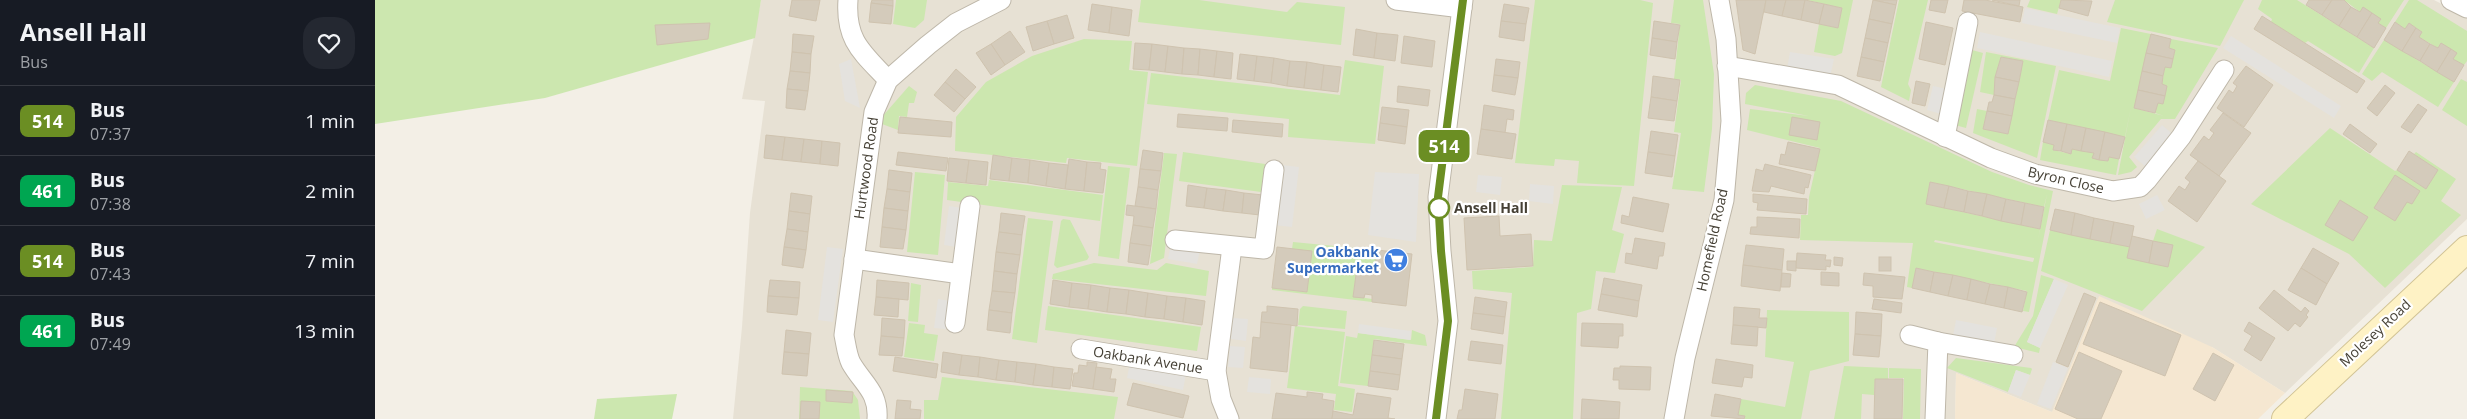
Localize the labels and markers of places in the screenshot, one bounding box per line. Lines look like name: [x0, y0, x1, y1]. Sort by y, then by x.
marker: Ansell Hall: [1428, 197, 1450, 219]
place label: Ansell Hall: [1454, 198, 1528, 217]
place label: Oakbank Supermarket: [1287, 242, 1379, 277]
supermarket icon: Oakbank Supermarket: [1383, 247, 1409, 273]

